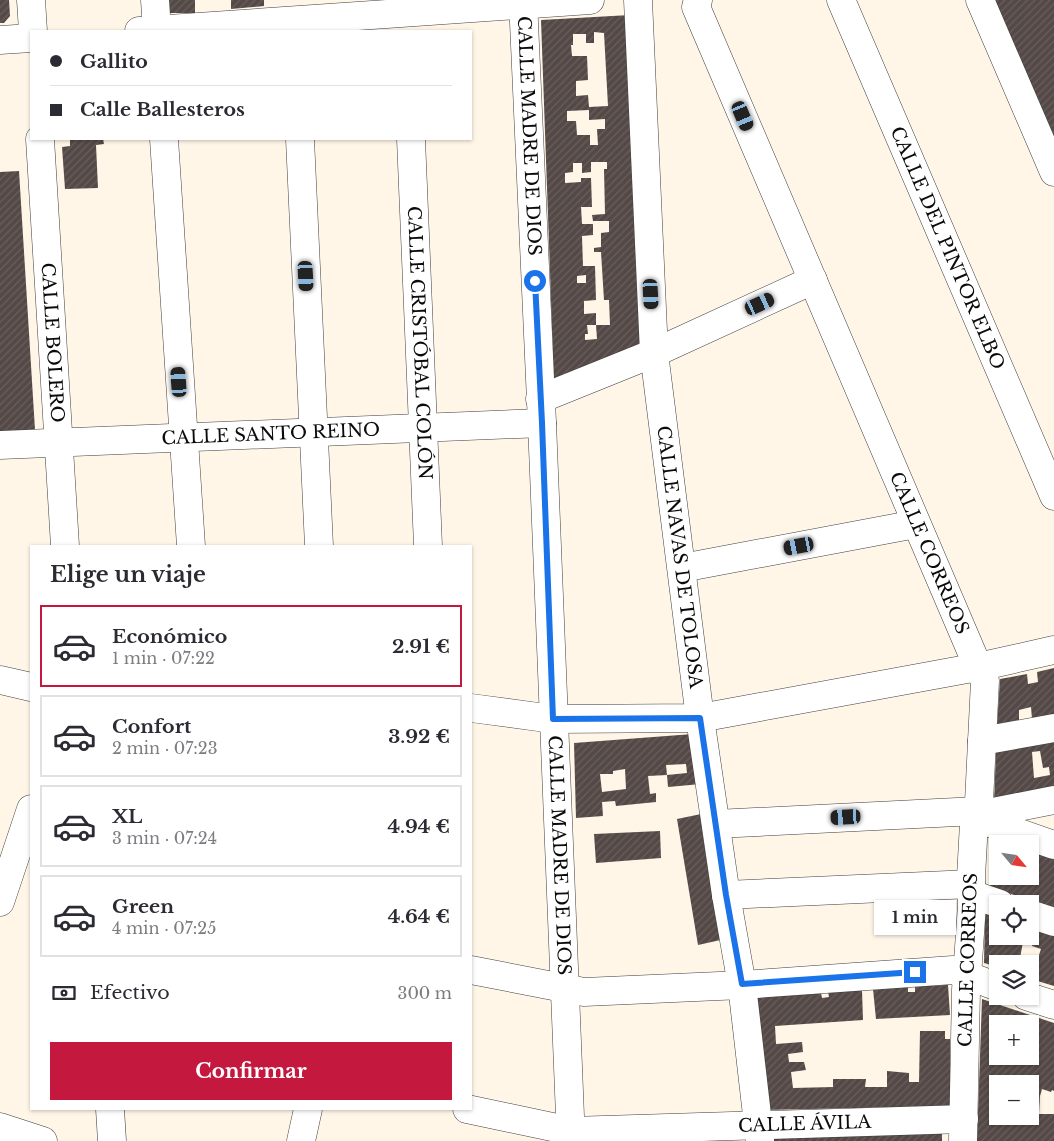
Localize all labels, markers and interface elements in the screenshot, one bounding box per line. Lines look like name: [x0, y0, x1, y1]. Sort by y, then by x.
street label: CALLE MADRE DE DIOS: [513, 16, 545, 256]
text: Gallito: [80, 50, 148, 73]
text: Calle Ballesteros: [80, 98, 245, 121]
car: [730, 99, 755, 133]
street label: CALLE DEL PINTOR ELBO: [886, 123, 1009, 373]
street label: CALLE CRISTÓBAL COLÓN: [403, 206, 437, 480]
car: [297, 261, 314, 291]
street label: CALLE BOLERO: [37, 262, 68, 423]
route start: [524, 270, 546, 292]
car: [642, 279, 659, 309]
car: [743, 291, 776, 317]
car: [170, 367, 187, 397]
street label: CALLE SANTO REINO: [161, 419, 380, 449]
street label: CALLE NAVAS DE TOLOSA: [652, 424, 707, 691]
street label: CALLE CORREOS: [885, 469, 974, 637]
car: [782, 536, 815, 556]
text: Elige un viaje: [50, 561, 206, 588]
icon: car: [52, 624, 97, 669]
text: Económico: [112, 625, 227, 648]
text: 2.91 €: [392, 635, 450, 658]
text: 1 min · 07:22: [112, 648, 215, 668]
icon: car: [52, 714, 97, 759]
text: Confort: [112, 715, 191, 738]
text: 3.92 €: [388, 725, 450, 748]
street label: CALLE MADRE DE DIOS: [544, 735, 575, 976]
text: 2 min · 07:23: [112, 738, 218, 758]
icon: car: [52, 804, 97, 849]
text: XL: [112, 805, 142, 828]
car: [830, 809, 861, 825]
text: 4.94 €: [387, 815, 450, 838]
text: 3 min · 07:24: [112, 828, 217, 848]
north arrow: [989, 835, 1039, 885]
map controls: [989, 835, 1039, 1125]
street label: CALLE CORREOS: [954, 873, 982, 1047]
icon: car: [52, 894, 97, 939]
text: Green: [112, 895, 174, 918]
button: locate: [989, 895, 1039, 945]
callout: 1 min: [874, 900, 956, 934]
text: 4.64 €: [388, 905, 450, 928]
text: 1 min: [892, 907, 938, 927]
text: 4 min · 07:25: [112, 918, 216, 938]
button: layers: [989, 955, 1039, 1005]
route end: [904, 961, 926, 983]
icon: cash: [50, 979, 78, 1007]
text: Efectivo: [90, 981, 170, 1004]
text: 300 m: [398, 983, 452, 1003]
button: +: [989, 1015, 1039, 1065]
button: Confirmar: [50, 1042, 452, 1100]
button: −: [989, 1075, 1039, 1125]
street label: CALLE ÁVILA: [738, 1111, 873, 1137]

